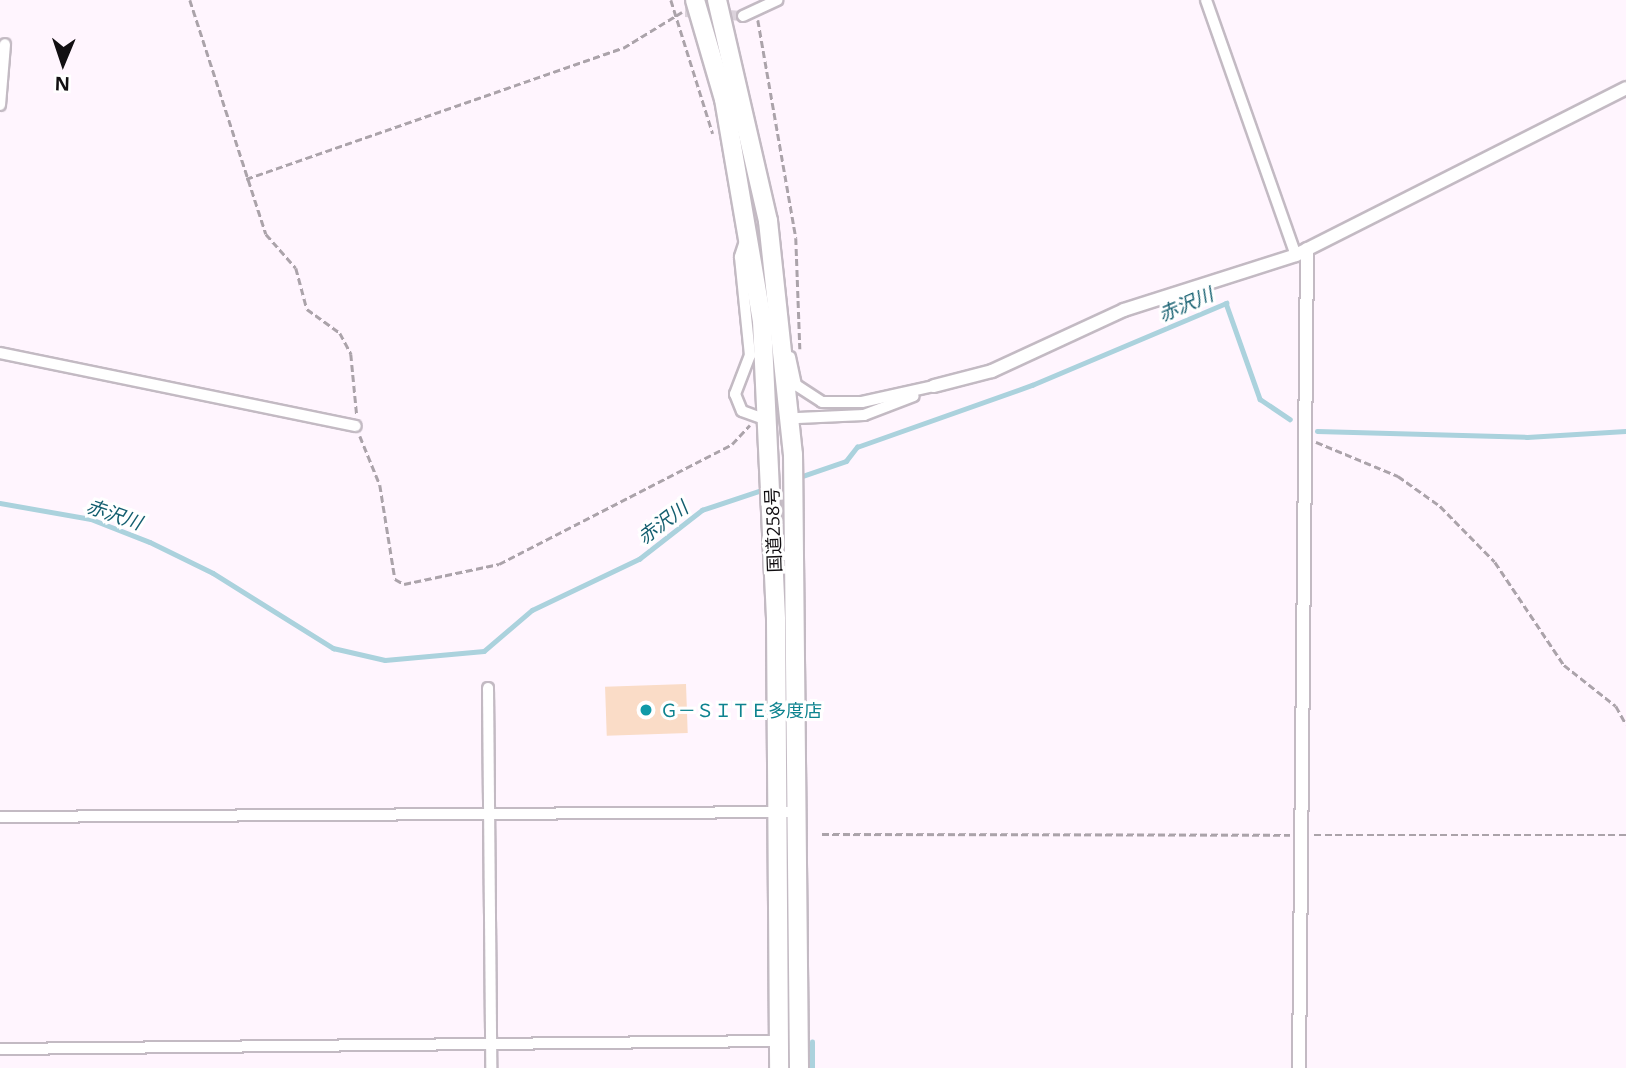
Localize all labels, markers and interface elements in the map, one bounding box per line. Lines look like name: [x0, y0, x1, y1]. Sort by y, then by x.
north arrow: [28, 28, 98, 98]
text: N: [54, 71, 70, 97]
water label: 赤沢川: [1155, 283, 1217, 327]
street label: 国道258号: [761, 487, 785, 573]
water label: 赤沢川: [83, 495, 145, 535]
water label: 赤沢川: [633, 497, 693, 549]
place label: Ｇ－ＳＩＴＥ多度店: [660, 699, 822, 721]
marker: Ｇ－ＳＩＴＥ多度店: [638, 702, 654, 718]

